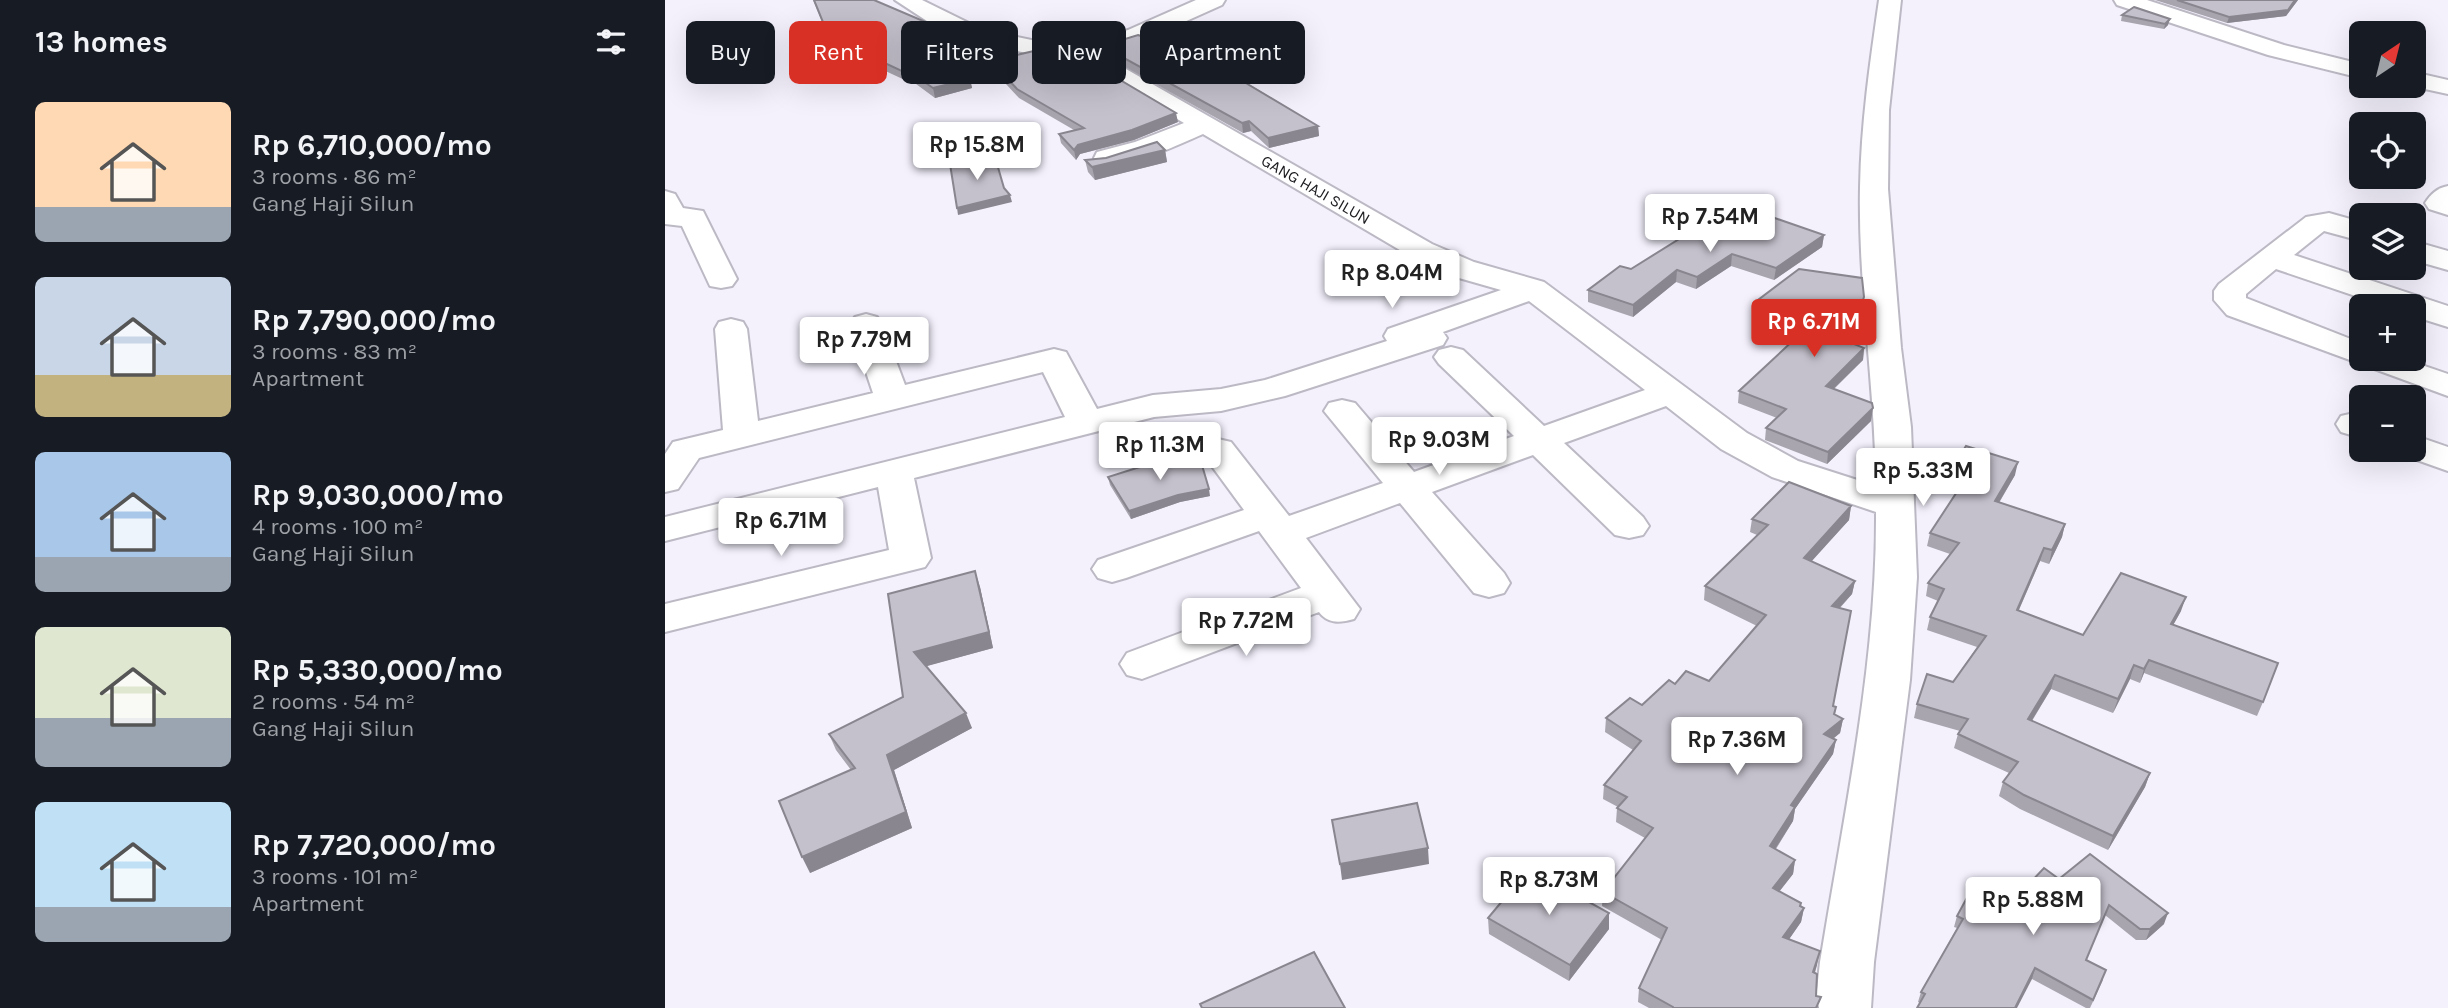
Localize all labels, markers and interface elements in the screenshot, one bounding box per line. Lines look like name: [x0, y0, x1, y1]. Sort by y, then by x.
chip: Buy: [686, 21, 775, 84]
chip: Rent: [789, 21, 887, 84]
chip: Filters: [901, 21, 1018, 84]
chip: New: [1032, 21, 1126, 84]
chip: Apartment: [1140, 21, 1305, 84]
north arrow: [2349, 21, 2425, 98]
map controls: [2349, 21, 2426, 462]
icon: filters: [592, 23, 630, 61]
text: 13 homes: [35, 24, 168, 60]
button: locate: [2349, 112, 2426, 189]
pin: Rp 15.8M: [905, 122, 1049, 182]
text: Rp 6,710,000/mo: [252, 127, 492, 163]
icon: home: [91, 130, 175, 214]
text: Rp 15.8M: [929, 131, 1025, 158]
street label: GANG HAJI SILUN: [1258, 151, 1373, 228]
text: 3 rooms · 86 m²: [252, 163, 417, 190]
text: Gang Haji Silun: [252, 190, 414, 217]
pin: Rp 7.54M: [1638, 194, 1782, 254]
text: Rp 7.54M: [1661, 203, 1759, 230]
button: layers: [2349, 203, 2426, 280]
pin: Rp 8.04M: [1320, 250, 1464, 310]
text: Rp 8.04M: [1341, 259, 1443, 286]
button: +: [2349, 294, 2426, 371]
pin: Rp 6.71M: [1742, 300, 1886, 359]
text: Rp 7,790,000/mo: [252, 302, 496, 338]
icon: home: [91, 305, 175, 389]
text: Rp 6.71M: [1767, 308, 1861, 335]
pin: Rp 7.79M: [792, 318, 936, 377]
text: Rp 7.79M: [816, 326, 912, 353]
text: 3 rooms · 83 m²: [252, 338, 417, 365]
text: Apartment: [252, 365, 364, 392]
button: −: [2349, 385, 2426, 462]
pin: Rp 9.03M: [1367, 418, 1511, 477]
pin: Rp 11.3M: [1088, 422, 1232, 482]
text: Rp 9.03M: [1388, 426, 1490, 453]
text: Rp 11.3M: [1115, 431, 1205, 458]
pin: Rp 5.33M: [1851, 448, 1995, 508]
text: Rp 5.33M: [1872, 457, 1974, 484]
text: Rp 9,030,000/mo: [252, 477, 504, 513]
icon: home: [91, 480, 175, 564]
pin: Rp 6.71M: [709, 498, 853, 558]
text: Rp 6.71M: [734, 507, 828, 534]
text: 4 rooms · 100 m²: [252, 513, 424, 540]
text: Gang Haji Silun: [252, 540, 414, 567]
pin: Rp 7.72M: [1174, 598, 1318, 658]
text: Rp 7.72M: [1198, 607, 1294, 634]
text: Rp 5,330,000/mo: [252, 652, 503, 688]
icon: home: [91, 655, 175, 739]
text: 2 rooms · 54 m²: [252, 688, 415, 715]
text: Gang Haji Silun: [252, 715, 414, 742]
pin: Rp 7.36M: [1665, 718, 1809, 777]
text: Rp 7.36M: [1687, 726, 1787, 753]
text: Rp 7,720,000/mo: [252, 827, 496, 863]
icon: home: [91, 830, 175, 914]
pin: Rp 8.73M: [1477, 858, 1621, 917]
text: 3 rooms · 101 m²: [252, 863, 418, 890]
text: Rp 8.73M: [1499, 866, 1599, 893]
pin: Rp 5.88M: [1961, 878, 2105, 937]
text: Rp 5.88M: [1982, 886, 2084, 913]
text: Apartment: [252, 890, 364, 917]

